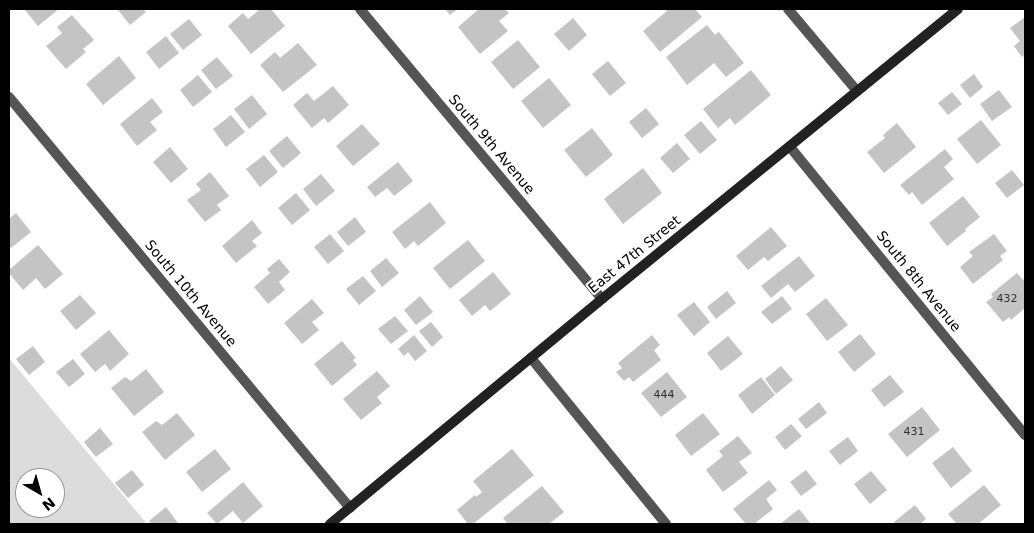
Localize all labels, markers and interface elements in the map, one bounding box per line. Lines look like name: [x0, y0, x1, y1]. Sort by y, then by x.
street label: South 9th Avenue: [444, 92, 538, 198]
street label: East 47th Street: [585, 213, 685, 297]
street label: South 8th Avenue: [872, 228, 964, 336]
street label: South 10th Avenue: [141, 237, 239, 351]
house number: 432: [997, 292, 1017, 306]
house number: 444: [654, 388, 674, 402]
house number: 431: [904, 425, 924, 439]
north arrow: [15, 468, 65, 518]
text: N: [39, 494, 58, 514]

